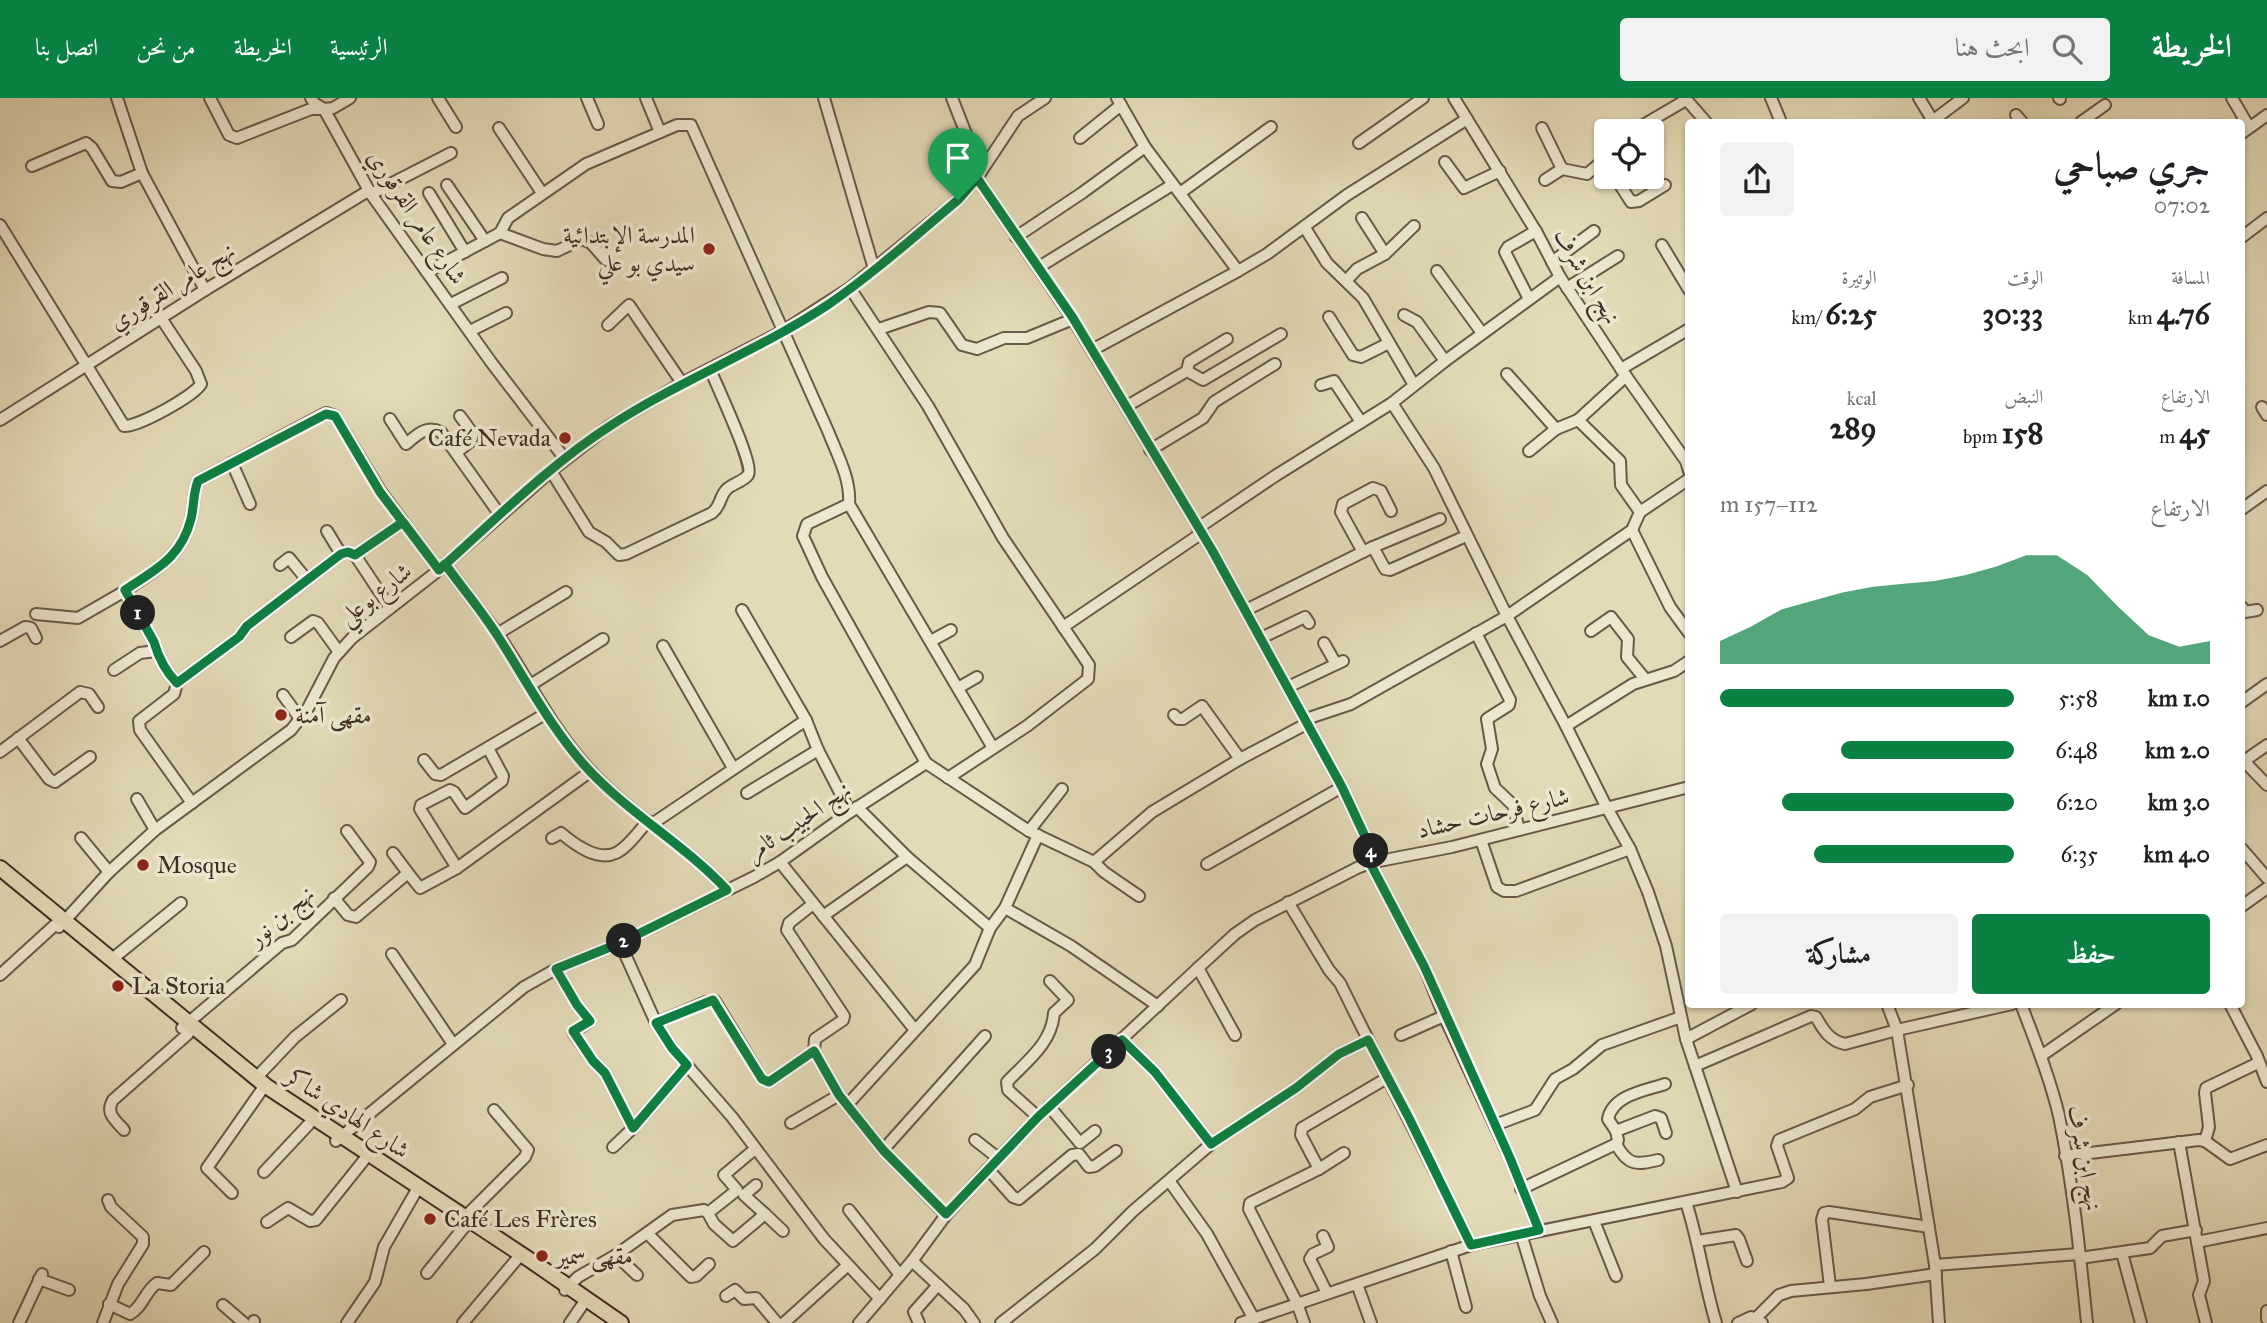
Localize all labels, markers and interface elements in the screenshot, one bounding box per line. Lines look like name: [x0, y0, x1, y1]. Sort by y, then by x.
search box: [1620, 18, 2110, 81]
text: الخريطة: [2152, 26, 2232, 66]
icon: search: [2048, 30, 2086, 68]
text: ابحث هنا: [1955, 31, 2030, 63]
text: اتصل بنا: [35, 32, 98, 62]
text: من نحن: [136, 32, 196, 62]
text: الخريطة: [234, 32, 292, 62]
text: الرئيسية: [330, 32, 388, 62]
map controls: [1594, 119, 1664, 189]
button: locate: [1594, 119, 1664, 189]
pin: [928, 128, 988, 200]
icon: arrive: [939, 139, 977, 177]
button: share: [1720, 142, 1794, 216]
text: جري صباحي: [2053, 142, 2210, 188]
street label: شارع عامر القرقوري: [357, 144, 473, 293]
text: 07:02: [2154, 191, 2210, 219]
place label: المدرسة الإبتدائية سيدي بو علي: [563, 220, 695, 286]
street label: نهج ابن شرف: [1542, 223, 1627, 333]
street label: نهج عامر القرقوري: [103, 235, 244, 342]
marker: المدرسة الإبتدائية سيدي بو علي: [701, 241, 717, 257]
text: الوتيرة: [1842, 266, 1877, 289]
text: الوقت: [2007, 266, 2043, 289]
text: المسافة: [2171, 266, 2210, 289]
text: 6:25: [1825, 296, 1877, 332]
text: 30:33: [1982, 296, 2043, 332]
text: 4.76: [2157, 296, 2210, 332]
text: /km: [1791, 306, 1825, 329]
text: km: [2128, 306, 2157, 329]
text: النبض: [2004, 385, 2043, 408]
text: الارتفاع: [2161, 385, 2210, 408]
text: kcal: [1847, 387, 1877, 410]
text: 289: [1830, 410, 1877, 446]
text: 158: [2002, 415, 2043, 451]
text: 45: [2179, 415, 2210, 451]
place label: Café Nevada: [428, 423, 552, 453]
text: bpm: [1963, 425, 2002, 448]
text: m: [2159, 425, 2179, 448]
marker: Café Nevada: [557, 430, 573, 446]
text: 112–157 m: [1720, 490, 1818, 518]
text: الارتفاع: [2150, 494, 2210, 522]
street label: شارع بوعلي: [332, 556, 423, 638]
pin: 1: [120, 596, 156, 630]
text: 1: [134, 601, 141, 624]
text: 5:58: [2059, 684, 2098, 712]
text: 1.0 km: [2148, 684, 2210, 712]
place label: مقهى آمنة: [295, 700, 371, 732]
marker: مقهى آمنة: [273, 707, 289, 723]
text: 6:48: [2055, 736, 2098, 764]
text: 2.0 km: [2145, 736, 2210, 764]
street label: نهج الحبيب ثامر: [739, 775, 860, 872]
street label: شارع فرحات حشاد: [1414, 781, 1573, 850]
text: 6:20: [2056, 788, 2098, 816]
text: 3.0 km: [2148, 788, 2210, 816]
pin: 4: [1354, 834, 1388, 868]
text: 4: [1365, 839, 1376, 862]
text: 6:35: [2061, 840, 2098, 868]
text: 4.0 km: [2144, 840, 2210, 868]
place label: Mosque: [157, 850, 237, 880]
marker: Mosque: [135, 857, 151, 873]
street label: نهج بن نور: [240, 879, 324, 959]
button: مشاركة: [1720, 914, 1958, 994]
button: حفظ: [1972, 914, 2210, 994]
pin: 2: [606, 924, 642, 958]
text: 2: [619, 929, 628, 952]
place label: La Storia: [132, 971, 226, 1001]
marker: La Storia: [110, 978, 126, 994]
pin: 3: [1092, 1034, 1126, 1070]
text: 3: [1105, 1040, 1112, 1063]
street label: شارع الهادي شاكر: [275, 1059, 415, 1169]
street label: نهج ابن شرف: [2055, 1103, 2109, 1214]
place label: Café Les Frères: [444, 1204, 597, 1234]
marker: Café Les Frères: [422, 1211, 438, 1227]
place label: مقهى سمير: [553, 1241, 633, 1273]
marker: مقهى سمير: [534, 1248, 550, 1264]

